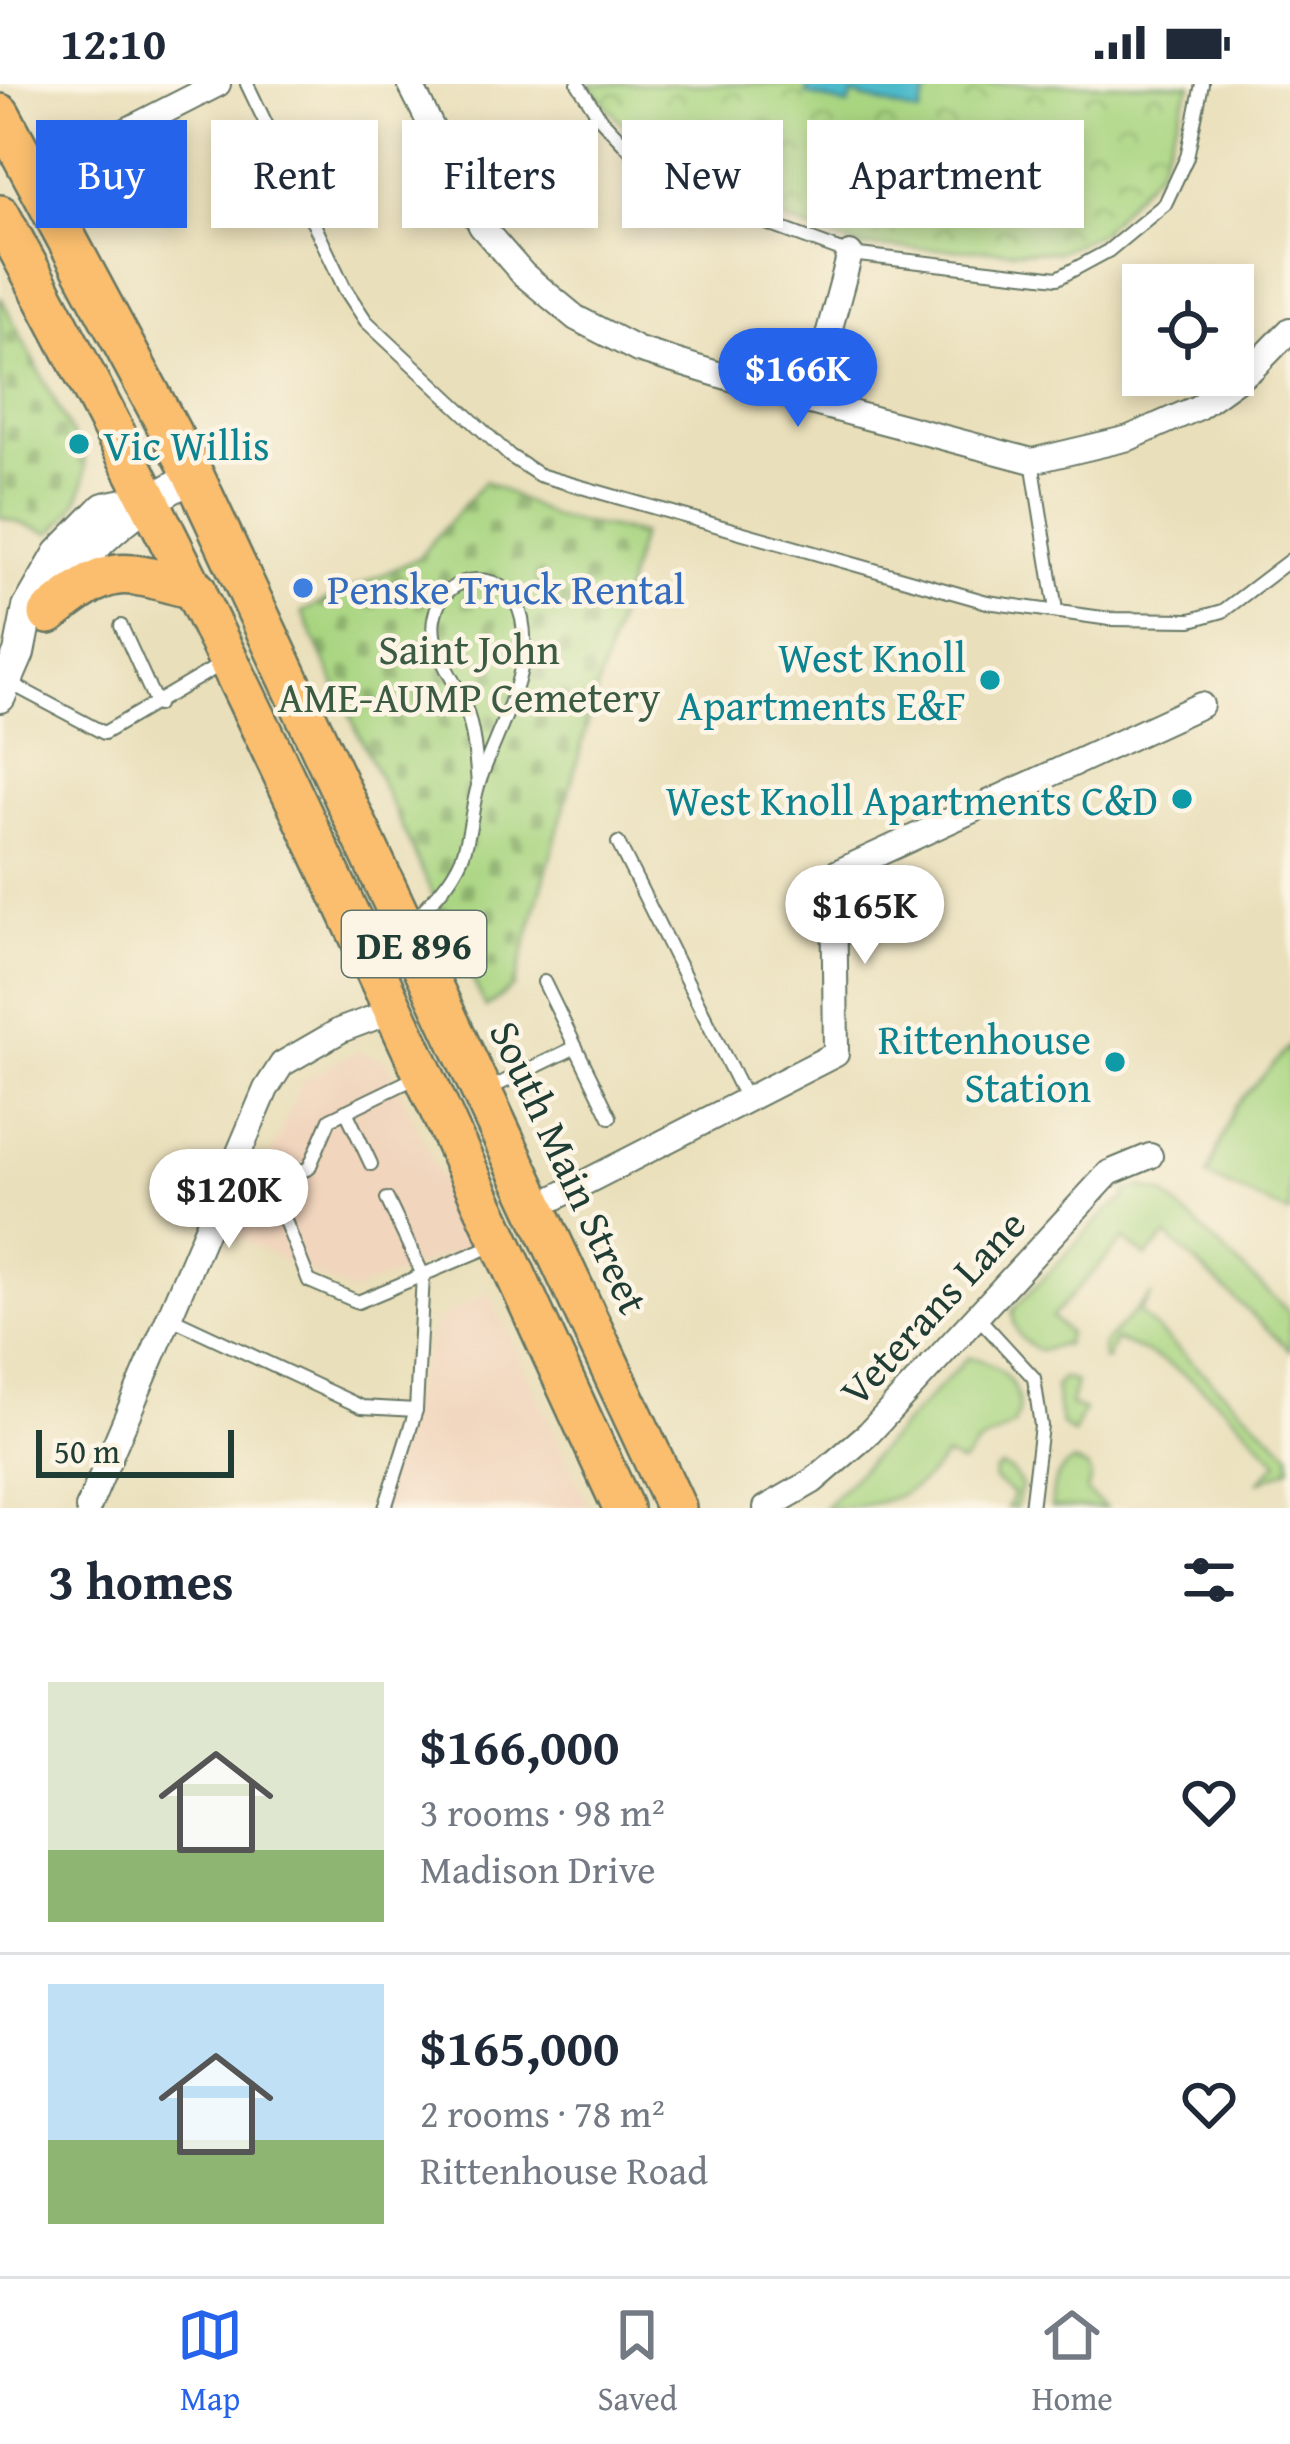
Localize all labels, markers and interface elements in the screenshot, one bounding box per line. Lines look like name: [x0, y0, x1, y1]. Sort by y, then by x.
text: 12:10: [60, 10, 166, 75]
chip: Buy: [36, 120, 187, 228]
chip: Rent: [211, 120, 378, 228]
chip: Filters: [402, 120, 598, 228]
chip: New: [622, 120, 783, 228]
chip: Apartment: [807, 120, 1084, 228]
map controls: [1122, 264, 1254, 396]
button: locate: [1122, 264, 1254, 396]
pin: $166K: [714, 328, 882, 430]
text: $166K: [745, 338, 851, 395]
place label: Vic Willis: [103, 414, 270, 475]
marker: Vic Willis: [66, 431, 92, 457]
place label: Penske Truck Rental: [327, 558, 685, 619]
marker: Penske Truck Rental: [290, 575, 316, 601]
park label: Saint John AME-AUMP Cemetery: [278, 618, 660, 727]
place label: West Knoll Apartments E&F: [677, 626, 966, 735]
marker: West Knoll Apartments E&F: [977, 667, 1003, 693]
place label: West Knoll Apartments C&D: [666, 769, 1158, 830]
marker: West Knoll Apartments C&D: [1169, 786, 1195, 812]
pin: $165K: [781, 865, 949, 967]
text: $165K: [812, 875, 918, 932]
road number: DE 896: [342, 911, 486, 977]
place label: Rittenhouse Station: [878, 1008, 1091, 1117]
street label: South Main Street: [475, 1010, 665, 1324]
marker: Rittenhouse Station: [1102, 1049, 1128, 1075]
pin: $120K: [145, 1149, 313, 1251]
text: $120K: [176, 1159, 282, 1216]
street label: Veterans Lane: [825, 1195, 1039, 1419]
scale bar: [36, 1424, 234, 1477]
text: 50 m: [54, 1427, 120, 1475]
text: 3 homes: [48, 1543, 234, 1618]
icon: filters: [1176, 1547, 1242, 1613]
text: $166,000: [420, 1708, 619, 1783]
icon: home: [144, 1730, 288, 1874]
icon: heart: [1176, 1769, 1242, 1835]
text: 3 rooms · 98 m²: [420, 1783, 665, 1840]
text: Madison Drive: [420, 1840, 656, 1897]
text: $165,000: [420, 2009, 619, 2084]
icon: home: [144, 2032, 288, 2176]
icon: heart: [1176, 2071, 1242, 2137]
text: 2 rooms · 78 m²: [420, 2084, 665, 2141]
text: Rittenhouse Road: [420, 2141, 708, 2198]
tab: Map: [177, 2302, 243, 2422]
tab: Saved: [597, 2302, 677, 2422]
tab: Home: [1032, 2302, 1113, 2422]

